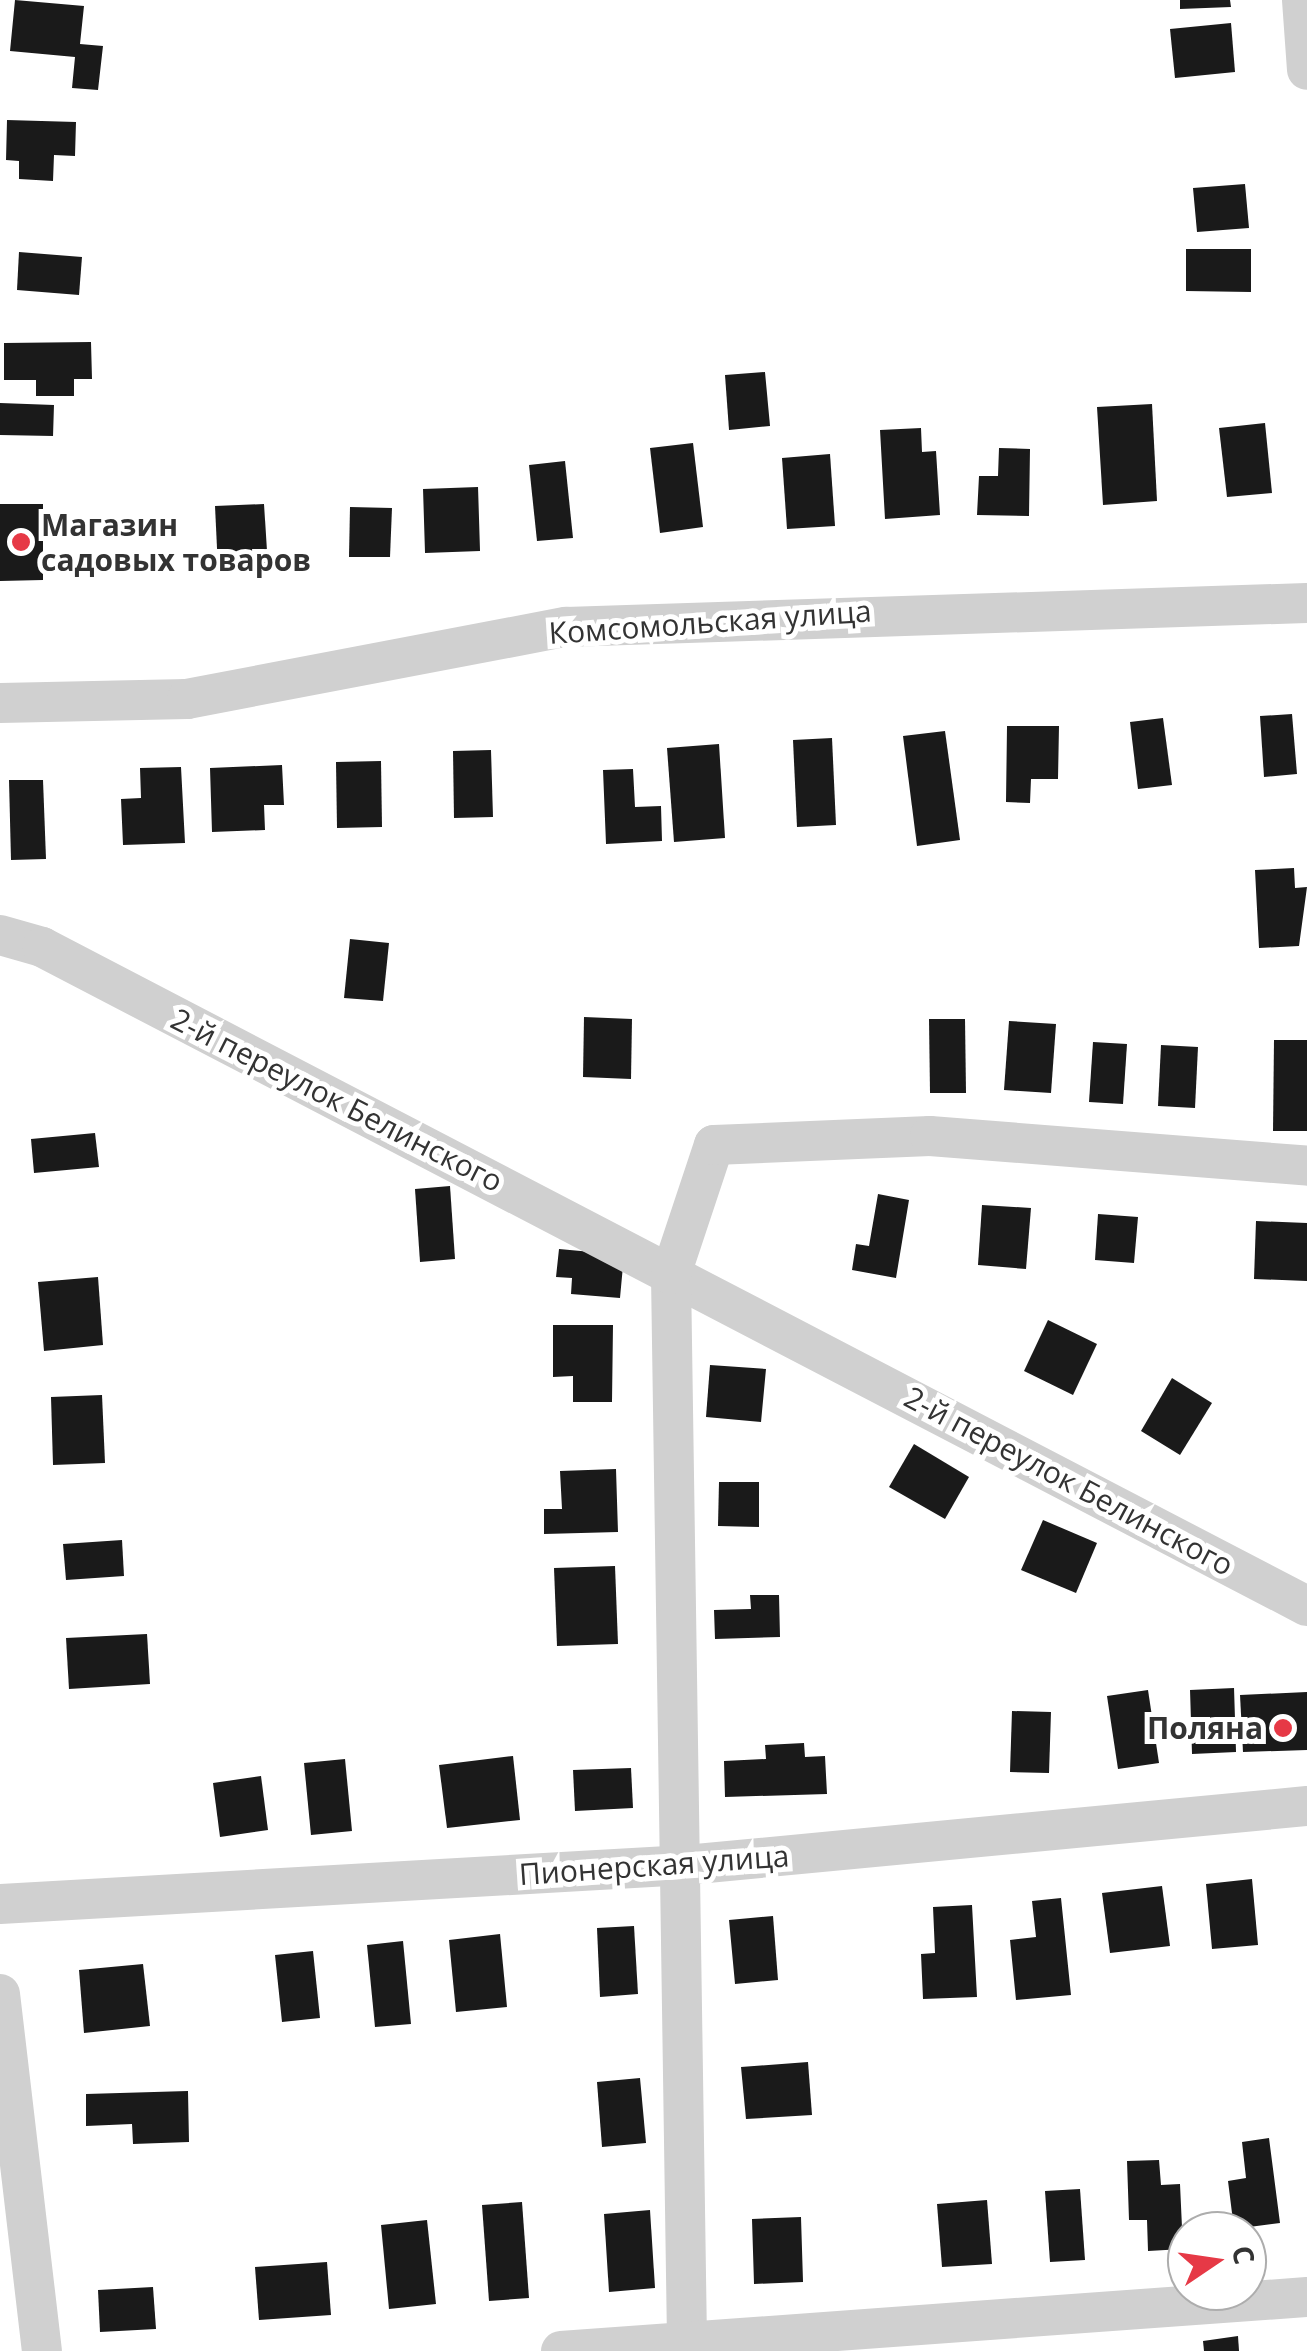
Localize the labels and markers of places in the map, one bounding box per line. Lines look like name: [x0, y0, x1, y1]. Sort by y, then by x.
place label: Магазин садовых товаров: [41, 507, 311, 578]
marker: Магазин садовых товаров: [10, 531, 32, 553]
place label: Поляна: [1147, 1710, 1263, 1746]
marker: Поляна: [1272, 1717, 1294, 1739]

